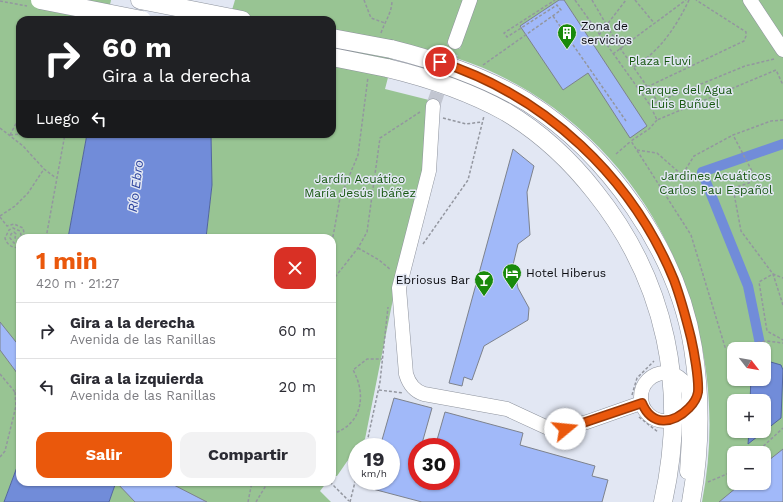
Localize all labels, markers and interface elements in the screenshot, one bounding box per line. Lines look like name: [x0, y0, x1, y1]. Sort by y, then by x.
place label: Zona de servicios: [581, 19, 632, 47]
building icon: Zona de servicios: [556, 22, 578, 50]
text: 60 m: [102, 31, 172, 64]
icon: right: [36, 32, 88, 84]
pin: [423, 45, 457, 79]
icon: arrive: [429, 51, 451, 73]
park label: Plaza Fluvi: [629, 54, 691, 68]
text: Gira a la derecha: [102, 65, 251, 86]
park label: Parque del Agua Luis Buñuel: [638, 83, 732, 111]
icon: left: [88, 108, 110, 130]
text: Luego: [36, 110, 80, 128]
water label: Río Ebro: [125, 159, 146, 213]
park label: Jardines Acuáticos Carlos Pau Español: [659, 169, 773, 197]
park label: Jardín Acuático María Jesús Ibáñez: [304, 172, 416, 200]
text: 1 min: [36, 247, 98, 275]
button: close: [274, 247, 316, 289]
hotel icon: Hotel Hiberus: [501, 262, 523, 290]
place label: Hotel Hiberus: [526, 266, 606, 280]
bar icon: Ebriosus Bar: [473, 269, 495, 297]
place label: Ebriosus Bar: [396, 273, 470, 287]
text: 420 m · 21:27: [36, 276, 119, 291]
text: Gira a la derecha: [70, 314, 195, 332]
icon: right: [36, 320, 58, 342]
text: 60 m: [278, 322, 316, 340]
text: Avenida de las Ranillas: [70, 332, 216, 347]
north arrow: [727, 342, 771, 386]
map controls: [727, 342, 771, 490]
text: Gira a la izquierda: [70, 370, 203, 388]
icon: left: [36, 376, 58, 398]
text: 20 m: [279, 378, 316, 396]
text: Avenida de las Ranillas: [70, 388, 216, 403]
button: +: [727, 394, 771, 438]
position arrow: [544, 408, 586, 450]
button: Salir: [36, 432, 172, 478]
button: Compartir: [180, 432, 316, 478]
speed limit sign: 30: [408, 438, 460, 490]
button: −: [727, 446, 771, 490]
text: 19: [364, 447, 384, 471]
text: km/h: [361, 468, 387, 479]

